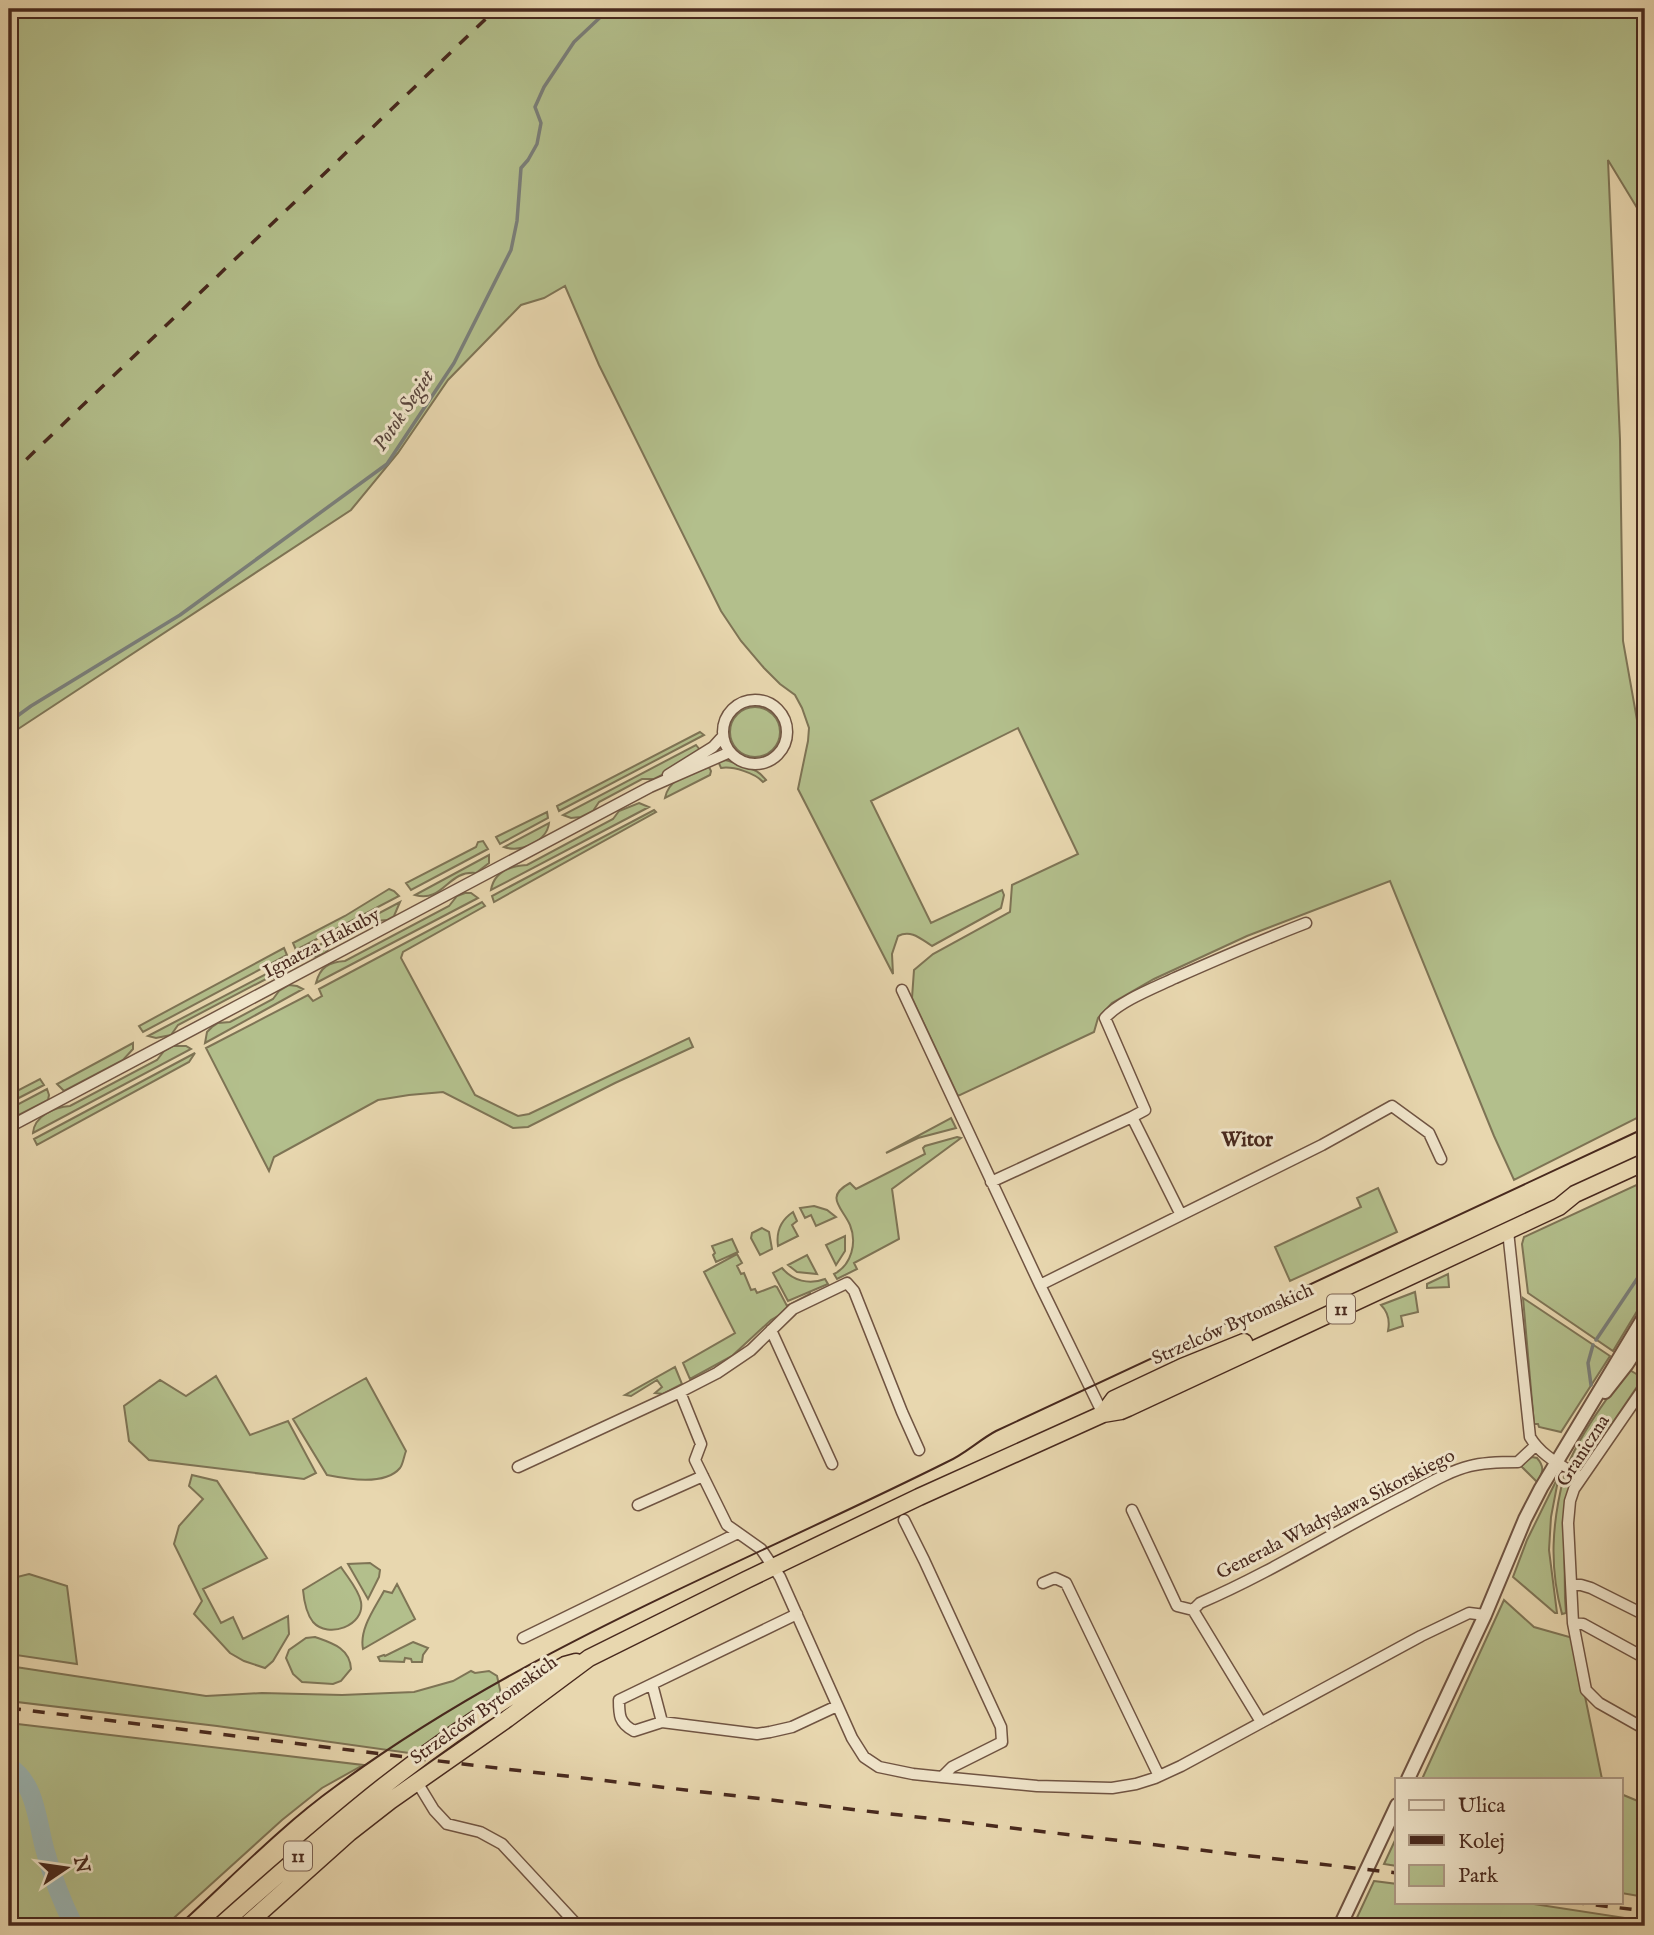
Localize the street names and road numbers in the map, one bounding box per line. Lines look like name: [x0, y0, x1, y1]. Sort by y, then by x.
street label: Ignatza Hakuby: [260, 903, 385, 984]
street label: Strzelców Bytomskich: [1148, 1278, 1317, 1371]
road number: 11: [1327, 1294, 1355, 1324]
street label: Graniczna: [1552, 1410, 1616, 1491]
street label: Generała Władysława Sikorskiego: [1213, 1444, 1459, 1586]
street label: Strzelców Bytomskich: [406, 1651, 562, 1770]
road number: 11: [284, 1842, 312, 1870]

